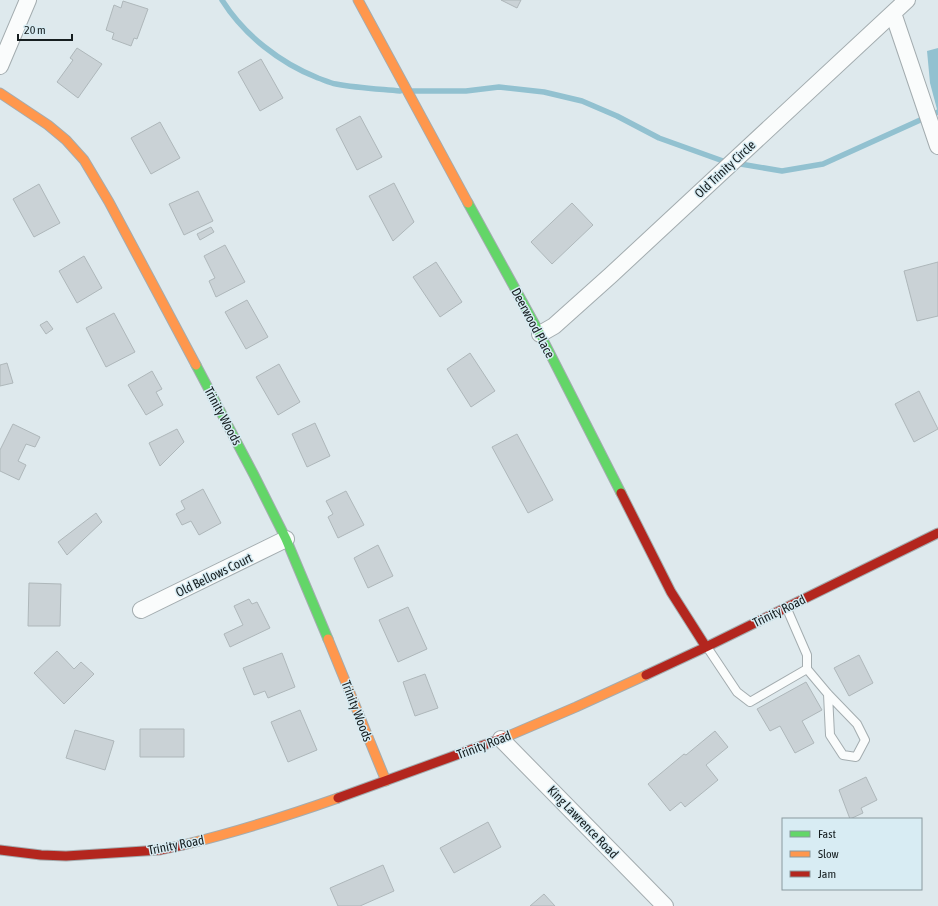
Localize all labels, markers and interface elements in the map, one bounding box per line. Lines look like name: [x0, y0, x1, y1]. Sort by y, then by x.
scale bar: [18, 16, 72, 42]
text: 20 m: [24, 23, 46, 37]
street label: Old Trinity Circle: [692, 137, 759, 201]
street label: Deerwood Place: [508, 285, 558, 361]
street label: Trinity Woods: [201, 384, 245, 448]
street label: Old Bellows Court: [173, 550, 255, 600]
street label: Trinity Road: [750, 592, 808, 630]
street label: Trinity Woods: [339, 678, 376, 744]
street label: Trinity Road: [455, 728, 513, 762]
street label: King Lawrence Road: [545, 783, 621, 861]
legend: [782, 818, 922, 890]
text: Fast: [818, 827, 836, 841]
street label: Trinity Road: [147, 832, 205, 858]
text: Slow: [818, 847, 839, 861]
text: Jam: [818, 867, 836, 881]

